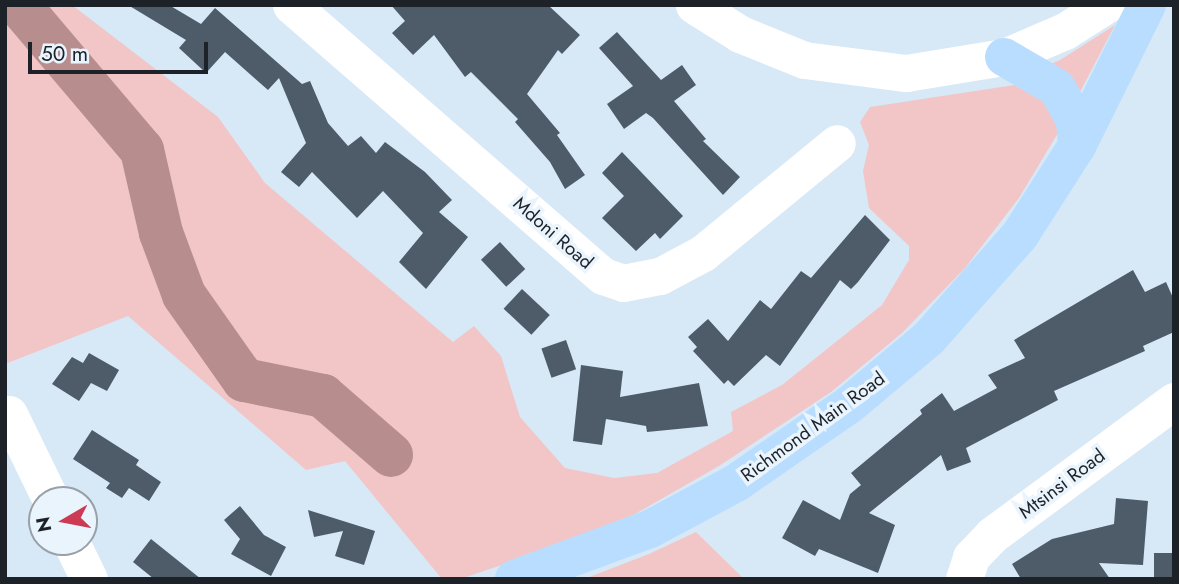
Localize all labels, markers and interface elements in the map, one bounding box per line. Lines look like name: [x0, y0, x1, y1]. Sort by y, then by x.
scale bar: [32, 28, 212, 72]
text: 50 m: [41, 39, 88, 69]
street label: Mdoni Road: [508, 192, 598, 274]
street label: Richmond Main Road: [737, 367, 889, 487]
street label: Mtsinsi Road: [1014, 444, 1110, 524]
north arrow: [28, 486, 98, 556]
text: N: [29, 515, 58, 534]

